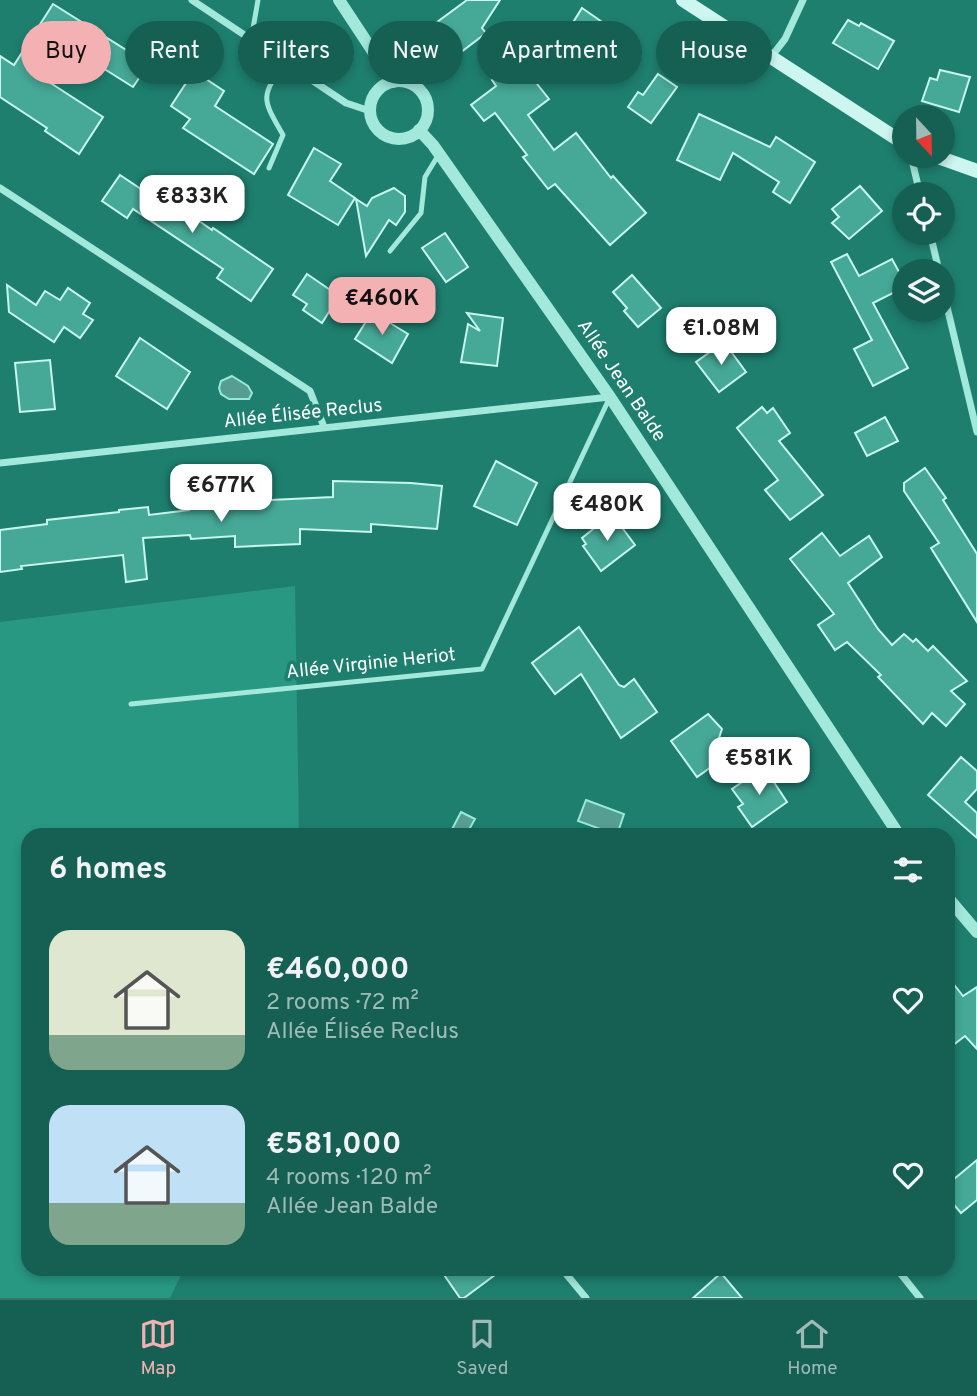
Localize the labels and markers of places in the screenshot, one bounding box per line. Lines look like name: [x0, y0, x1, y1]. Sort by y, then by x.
pin: €833K: [143, 176, 241, 235]
pin: €460K: [333, 278, 431, 337]
pin: €1.08M: [664, 308, 778, 367]
pin: €677K: [172, 464, 270, 524]
pin: €480K: [558, 484, 656, 543]
pin: €581K: [710, 738, 808, 797]

